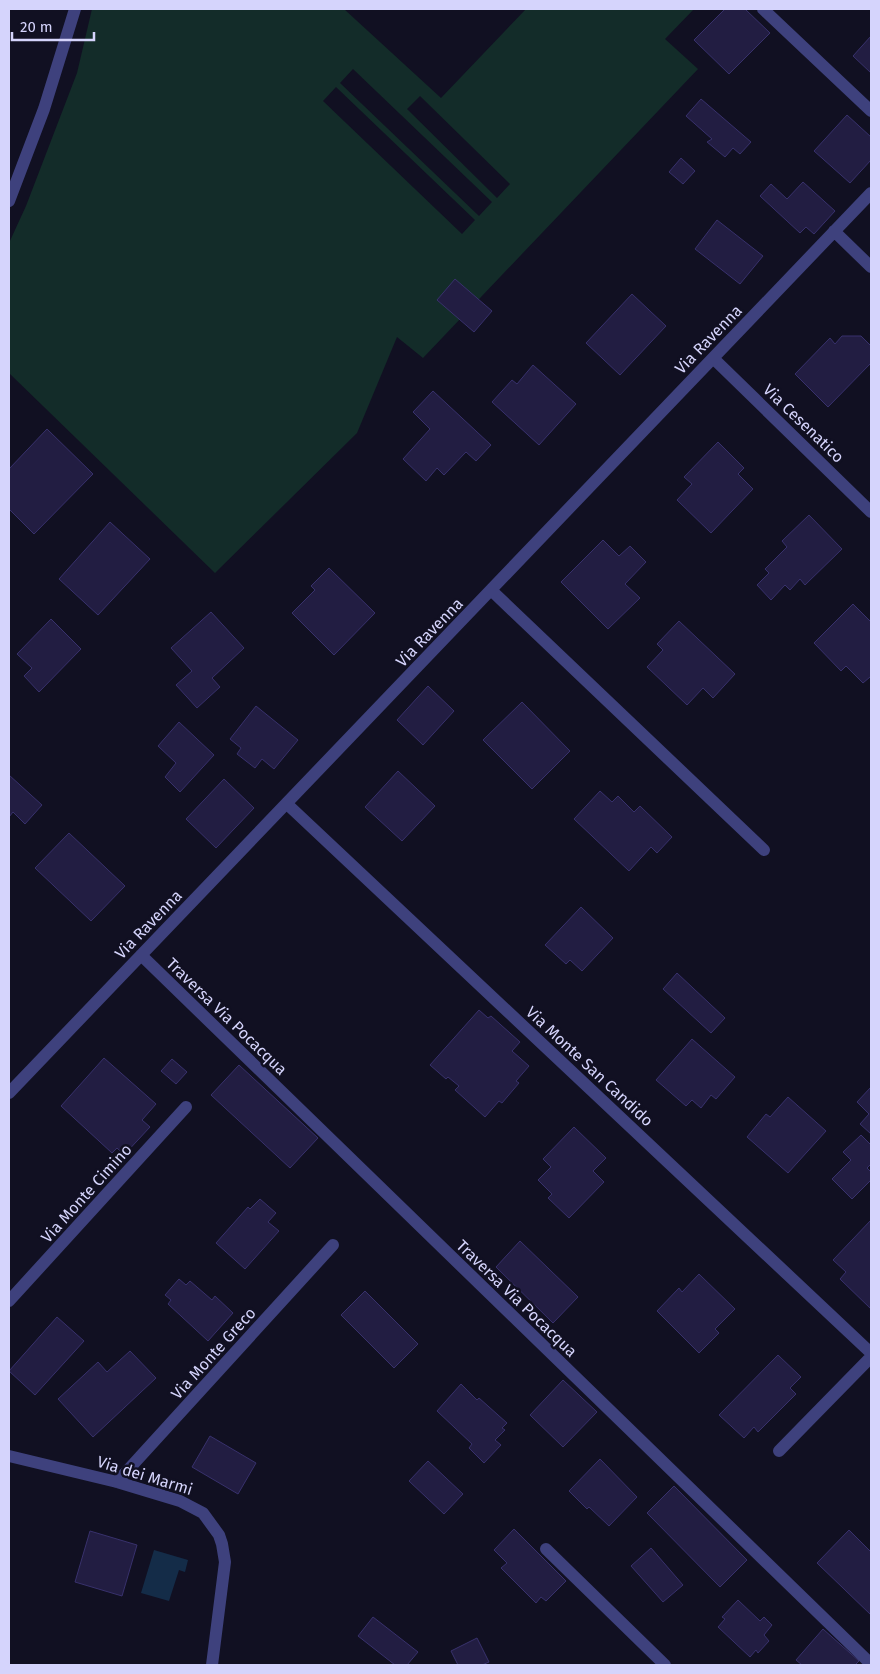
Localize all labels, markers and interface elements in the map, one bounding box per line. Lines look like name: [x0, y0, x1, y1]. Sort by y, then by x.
scale bar: [12, 10, 95, 42]
text: 20 m: [20, 18, 53, 36]
street label: Via Ravenna: [671, 301, 746, 378]
street label: Via Cesenatico: [759, 380, 848, 467]
street label: Via Ravenna: [392, 594, 467, 671]
street label: Via Ravenna: [111, 886, 186, 963]
street label: Traversa Via Pocacqua: [162, 954, 291, 1079]
street label: Via Monte San Candido: [522, 1002, 657, 1130]
street label: Via Monte Cimino: [37, 1140, 136, 1247]
street label: Traversa Via Pocacqua: [452, 1236, 581, 1361]
street label: Via Monte Greco: [167, 1303, 260, 1403]
street label: Via dei Marmi: [95, 1452, 195, 1499]

